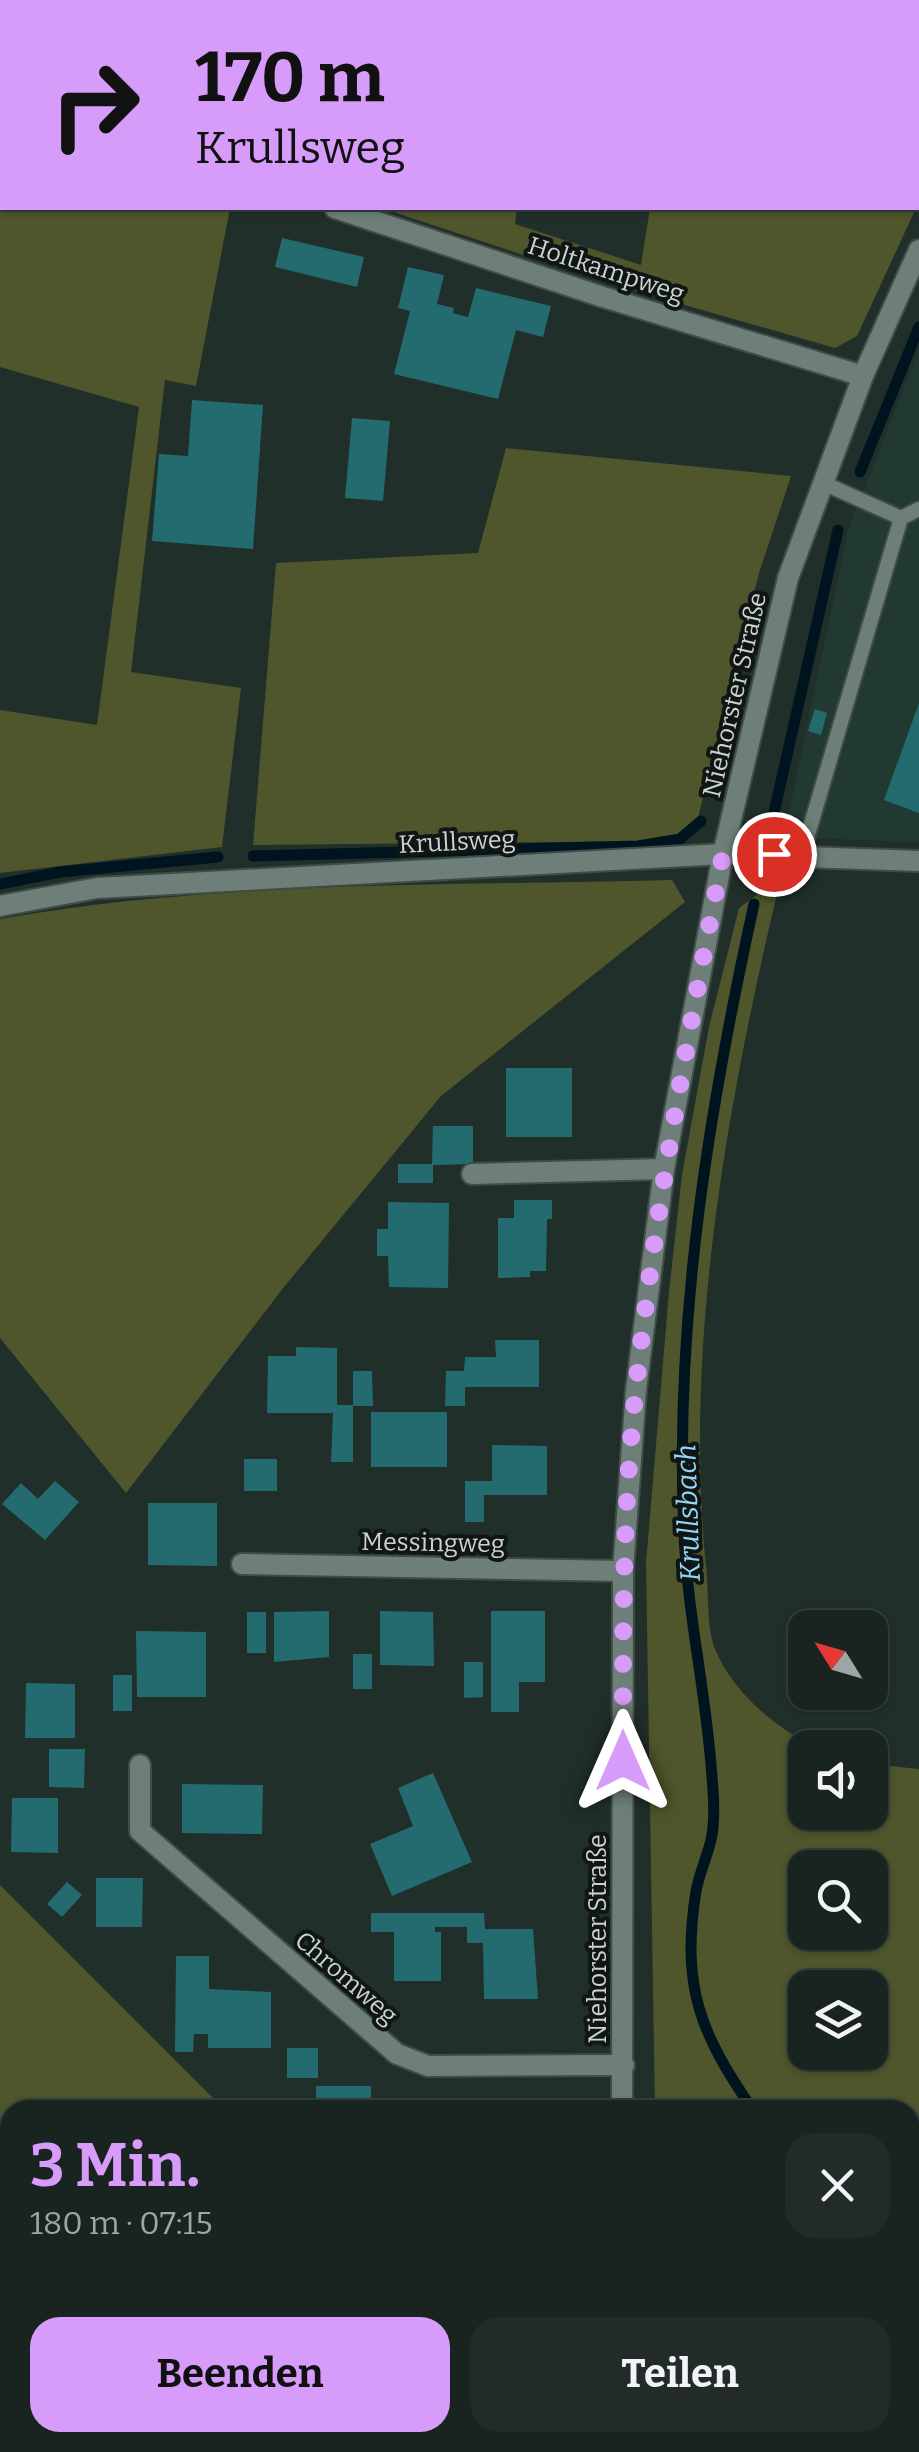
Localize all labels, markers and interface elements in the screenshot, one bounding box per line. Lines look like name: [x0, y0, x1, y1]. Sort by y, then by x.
text: 170 m: [195, 36, 385, 120]
icon: right: [30, 40, 160, 170]
text: Krullsweg: [195, 121, 405, 175]
street label: Holtkampweg: [524, 231, 688, 309]
street label: Niehorster Straße: [697, 590, 773, 800]
pin: [732, 812, 817, 897]
street label: Krullsweg: [398, 824, 516, 860]
icon: arrive: [747, 827, 802, 882]
water label: Krullsbach: [669, 1444, 707, 1582]
street label: Messingweg: [361, 1527, 505, 1559]
north arrow: [788, 1610, 888, 1710]
map controls: [788, 1610, 888, 2070]
position arrow: [571, 1709, 675, 1813]
button: sound: [788, 1730, 888, 1830]
street label: Niehorster Straße: [583, 1834, 613, 2044]
button: search: [788, 1850, 888, 1950]
street label: Chromweg: [289, 1925, 403, 2031]
button: layers: [788, 1970, 888, 2070]
text: 3 Min.: [30, 2130, 200, 2202]
button: close: [785, 2133, 890, 2238]
text: 180 m · 07:15: [30, 2204, 213, 2242]
button: Beenden: [30, 2317, 450, 2432]
button: Teilen: [470, 2317, 890, 2432]

